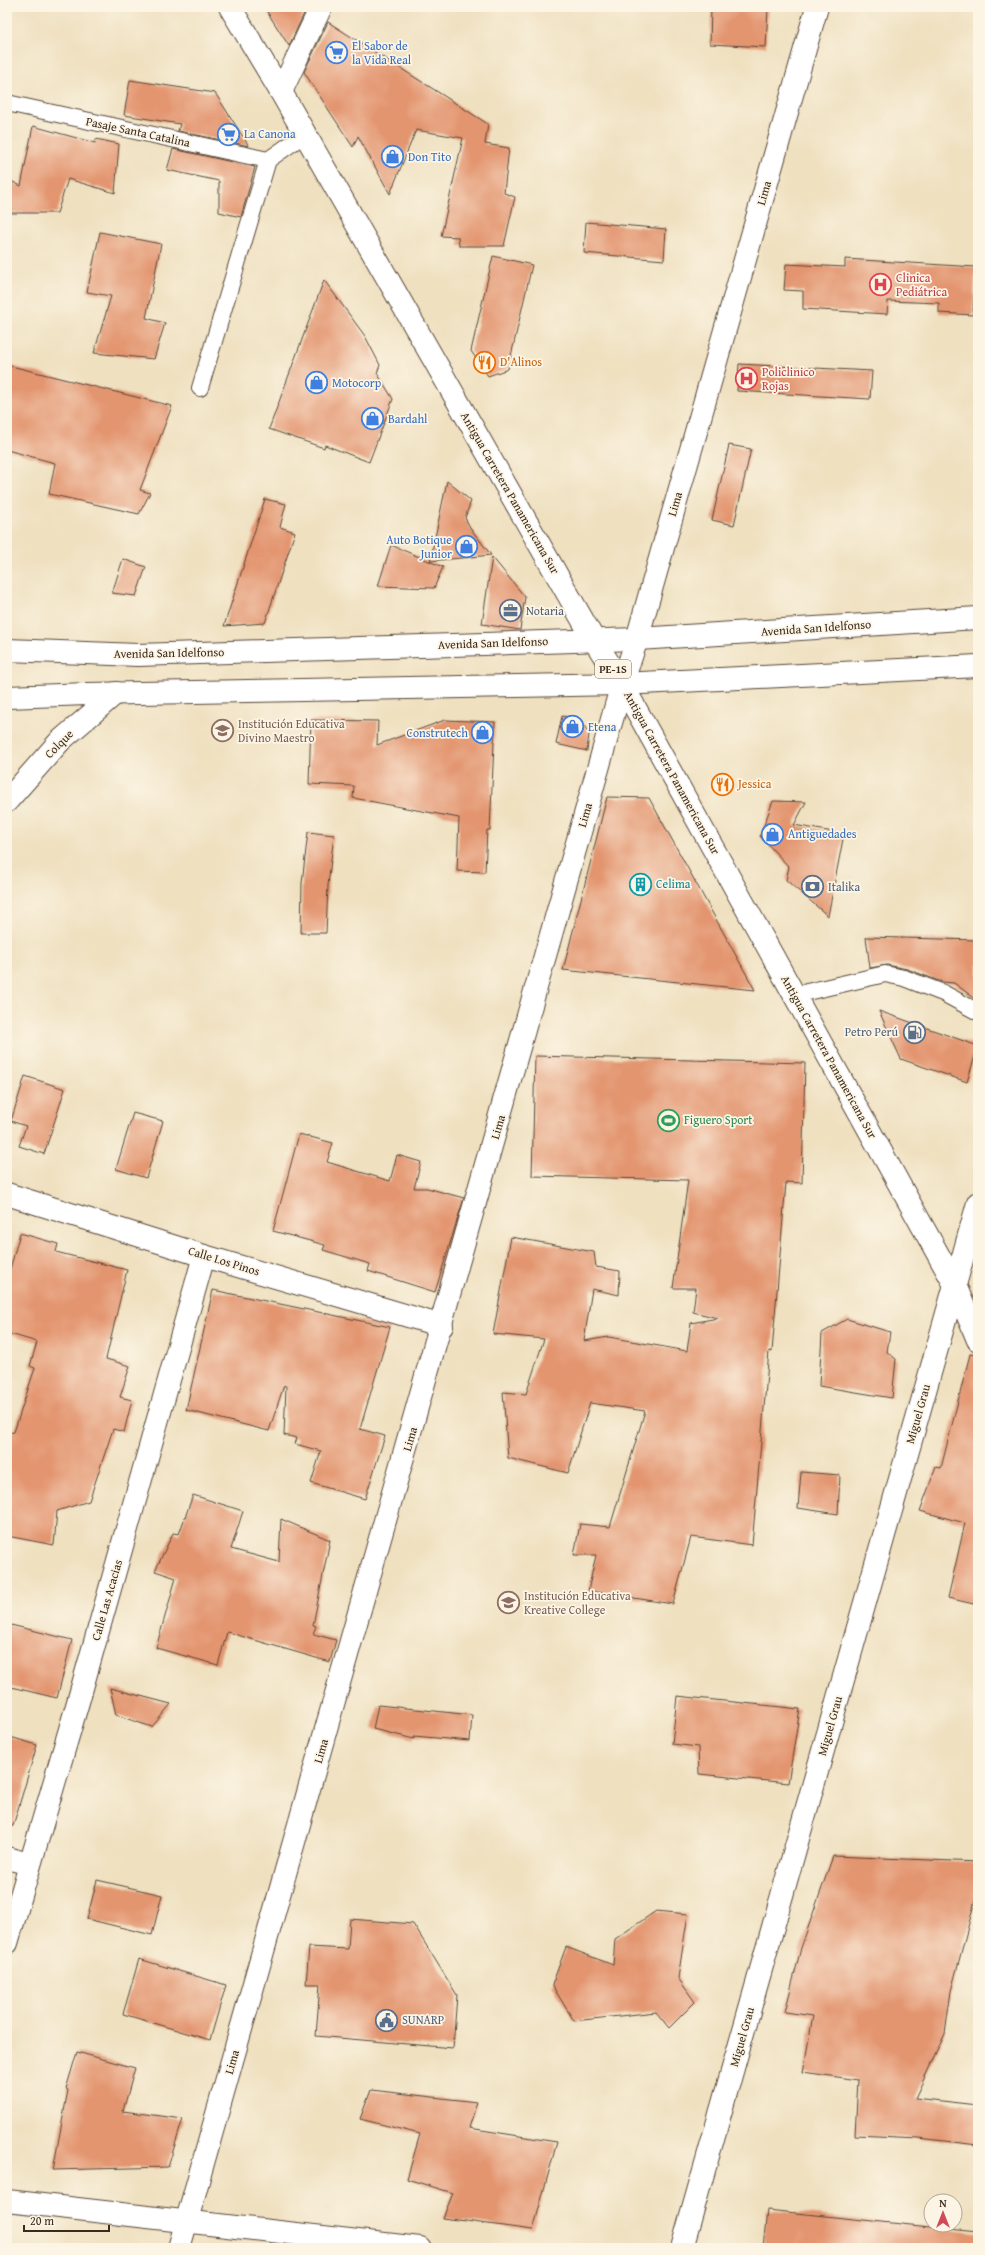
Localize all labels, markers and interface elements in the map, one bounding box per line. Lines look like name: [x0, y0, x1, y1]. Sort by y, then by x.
place label: El Sabor de la Vida Real: [352, 37, 412, 68]
supermarket icon: El Sabor de la Vida Real: [324, 40, 350, 66]
street label: Pasaje Santa Catalina: [84, 112, 192, 151]
supermarket icon: La Canona: [215, 121, 241, 147]
place label: La Canona: [244, 125, 296, 142]
shop icon: Don Tito: [380, 144, 406, 170]
place label: Don Tito: [408, 148, 451, 165]
street label: Lima: [752, 178, 775, 207]
place label: Clinica Pediátrica: [896, 269, 947, 300]
hospital icon: Clinica Pediátrica: [867, 272, 893, 298]
restaurant icon: D'Alinos: [471, 349, 497, 375]
place label: D'Alinos: [500, 353, 542, 370]
place label: Policlinico Rojas: [762, 363, 815, 394]
hospital icon: Policlinico Rojas: [734, 366, 760, 392]
shop icon: Motocorp: [304, 370, 330, 396]
place label: Motocorp: [332, 374, 382, 391]
shop icon: Bardahl: [359, 406, 385, 432]
street label: Antigua Carretera Panamericana Sur: [457, 409, 564, 577]
place label: Bardahl: [388, 410, 428, 427]
street label: Lima: [663, 489, 686, 518]
place label: Auto Botique Junior: [386, 531, 452, 562]
shop icon: Auto Botique Junior: [454, 534, 480, 560]
office icon: Notaria: [498, 598, 524, 624]
place label: Notaria: [526, 602, 564, 619]
street label: Avenida San Idelfonso: [760, 615, 872, 640]
street label: Avenida San Idelfonso: [437, 632, 548, 653]
street label: Avenida San Idelfonso: [114, 643, 224, 662]
road number: PE-1S: [595, 660, 631, 678]
street label: Antigua Carretera Panamericana Sur: [620, 688, 725, 858]
shop icon: Etena: [559, 714, 585, 740]
place label: Institución Educativa Divino Maestro: [238, 715, 345, 746]
school or university icon: Institución Educativa Divino Maestro: [210, 718, 236, 744]
place label: Etena: [588, 718, 617, 735]
shop icon: Construtech: [470, 720, 496, 746]
place label: Construtech: [406, 724, 468, 741]
street label: Colque: [40, 725, 77, 762]
restaurant icon: Jessica: [710, 771, 736, 797]
place label: Jessica: [736, 775, 772, 792]
street label: Lima: [573, 800, 596, 829]
shop icon: Antiguedades: [759, 821, 785, 847]
place label: Antiguedades: [788, 825, 857, 842]
building icon: Celima: [628, 871, 654, 897]
bank icon: Italika: [799, 874, 825, 900]
place label: Celima: [656, 875, 691, 892]
place label: Italika: [828, 878, 860, 895]
street label: Antigua Carretera Panamericana Sur: [777, 972, 882, 1142]
fuel station icon: Petro Perú: [901, 1019, 927, 1045]
place label: Petro Perú: [845, 1023, 899, 1040]
sports icon: Figuero Sport: [655, 1107, 681, 1133]
place label: Figuero Sport: [684, 1111, 753, 1128]
street label: Lima: [486, 1112, 509, 1141]
street label: Calle Los Pinos: [186, 1242, 262, 1280]
street label: Miguel Grau: [901, 1382, 934, 1446]
street label: Lima: [398, 1424, 421, 1453]
street label: Calle Las Acacias: [87, 1557, 126, 1642]
place label: Institución Educativa Kreative College: [524, 1587, 631, 1618]
school or university icon: Institución Educativa Kreative College: [495, 1590, 521, 1616]
street label: Miguel Grau: [813, 1694, 846, 1758]
street label: Lima: [309, 1736, 332, 1765]
street label: Miguel Grau: [725, 2005, 758, 2069]
public building icon: SUNARP: [373, 2007, 399, 2033]
place label: SUNARP: [402, 2011, 444, 2028]
street label: Lima: [220, 2047, 243, 2076]
north arrow: [923, 2193, 963, 2233]
text: N: [939, 2195, 947, 2211]
scale bar: [24, 2207, 109, 2233]
text: 20 m: [30, 2212, 54, 2229]

